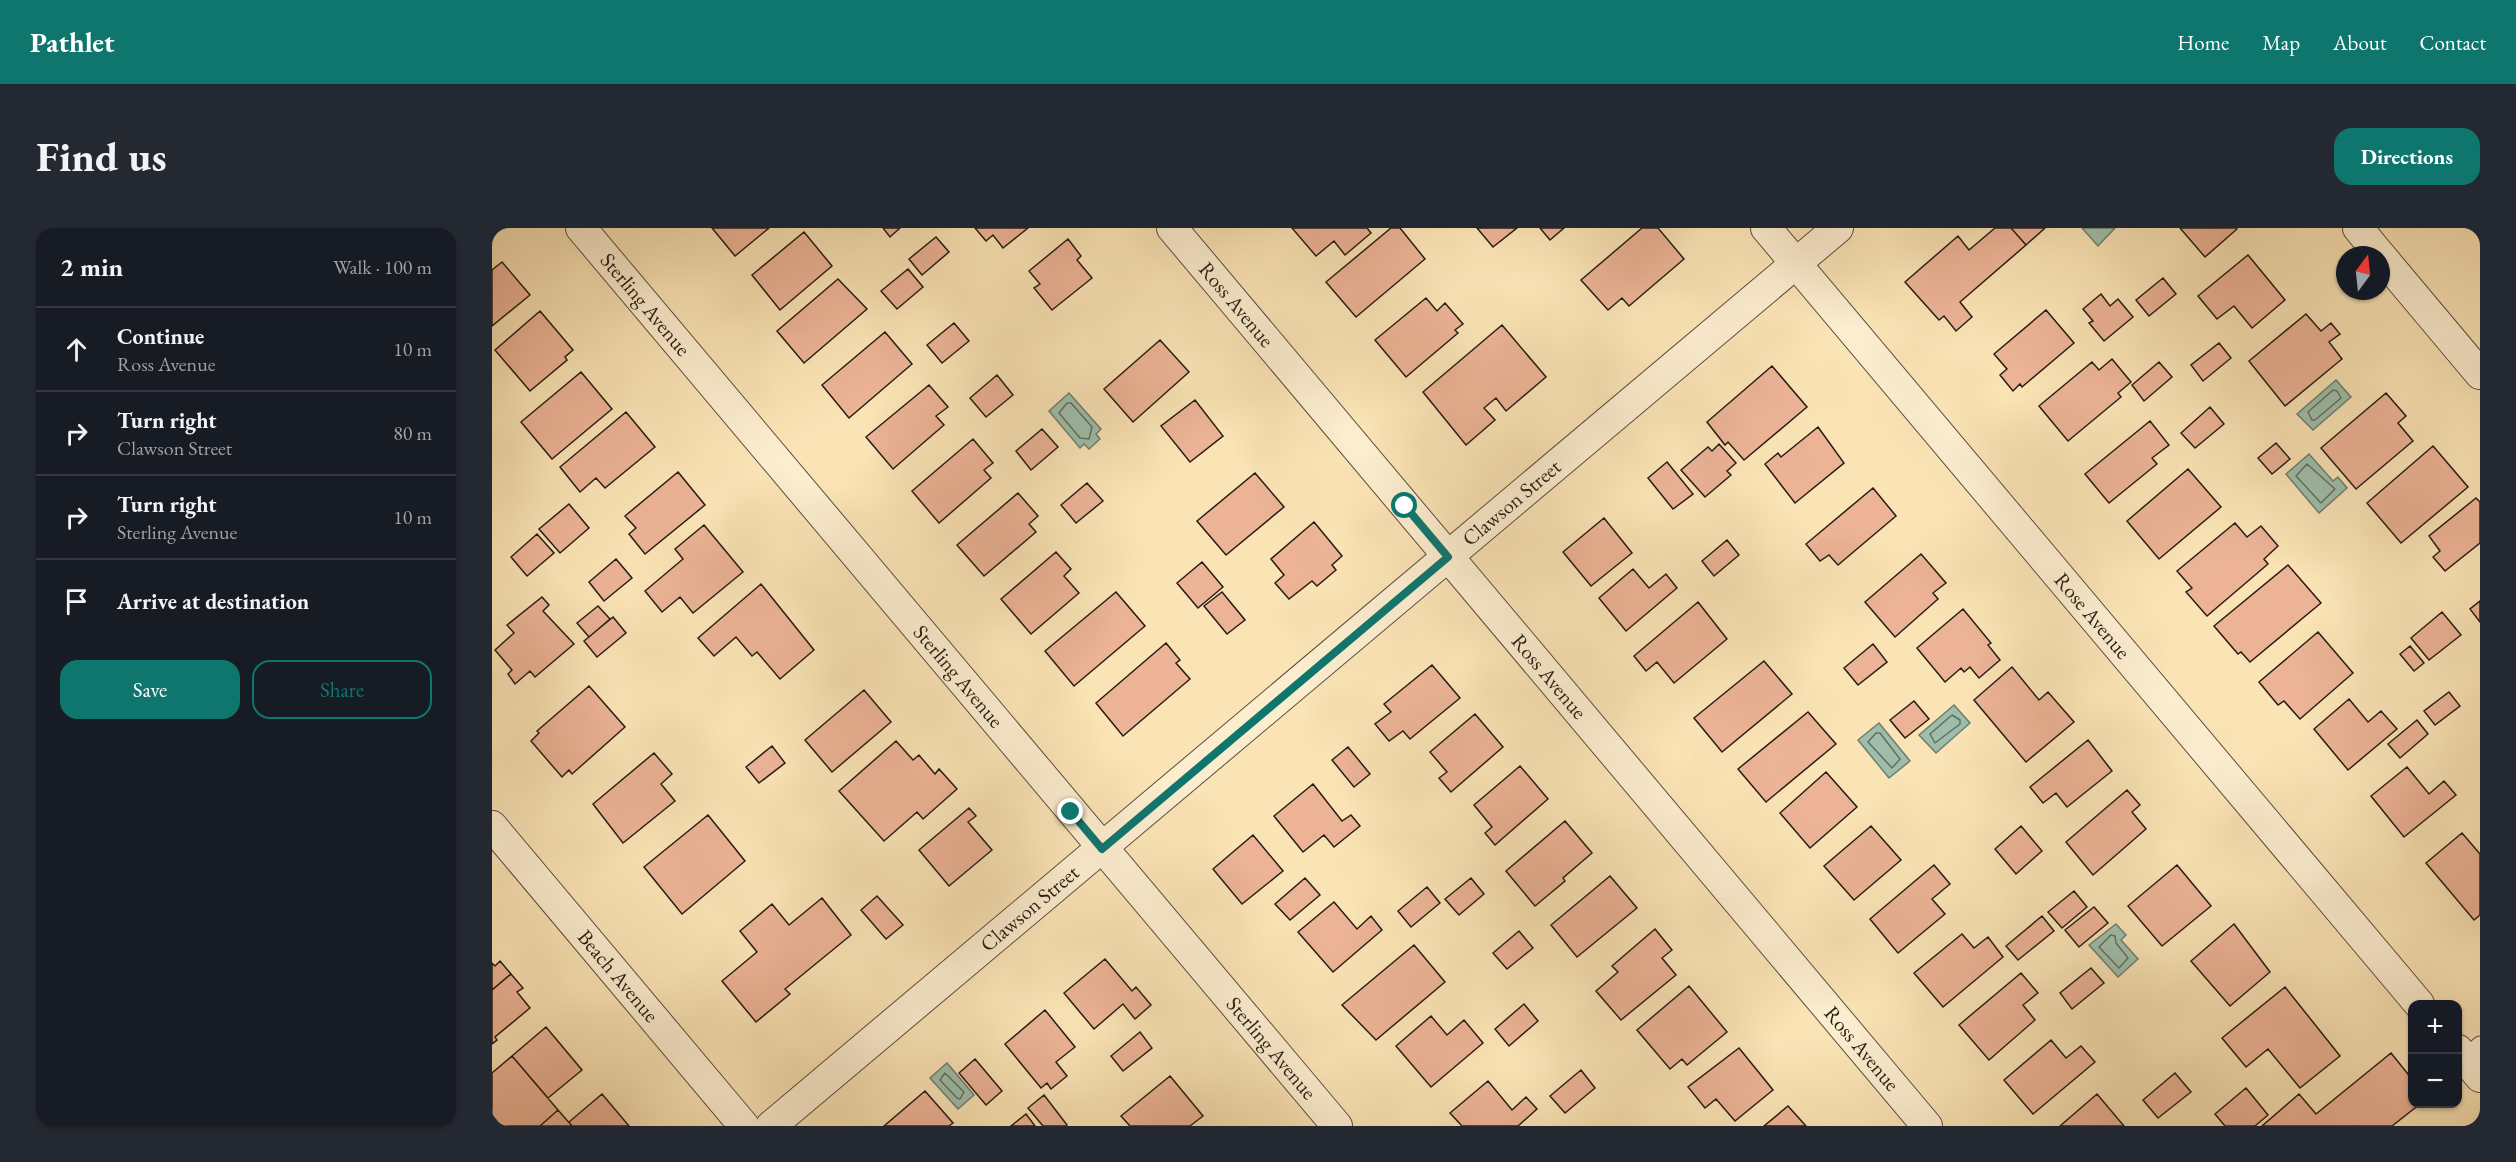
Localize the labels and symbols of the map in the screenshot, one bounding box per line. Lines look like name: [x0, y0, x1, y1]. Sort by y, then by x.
north arrow: [2336, 246, 2390, 300]
street label: Sterling Avenue: [595, 247, 697, 361]
street label: Ross Avenue: [1193, 256, 1280, 353]
street label: Clawson Street: [1456, 453, 1567, 552]
route start: [1391, 492, 1417, 518]
street label: Rose Avenue: [2049, 567, 2137, 664]
street label: Sterling Avenue: [908, 619, 1010, 733]
street label: Ross Avenue: [1506, 628, 1593, 725]
route end: [1057, 798, 1083, 824]
street label: Clawson Street: [974, 858, 1085, 957]
street label: Beach Avenue: [572, 924, 665, 1028]
street label: Sterling Avenue: [1221, 991, 1323, 1105]
street label: Ross Avenue: [1819, 1000, 1906, 1097]

